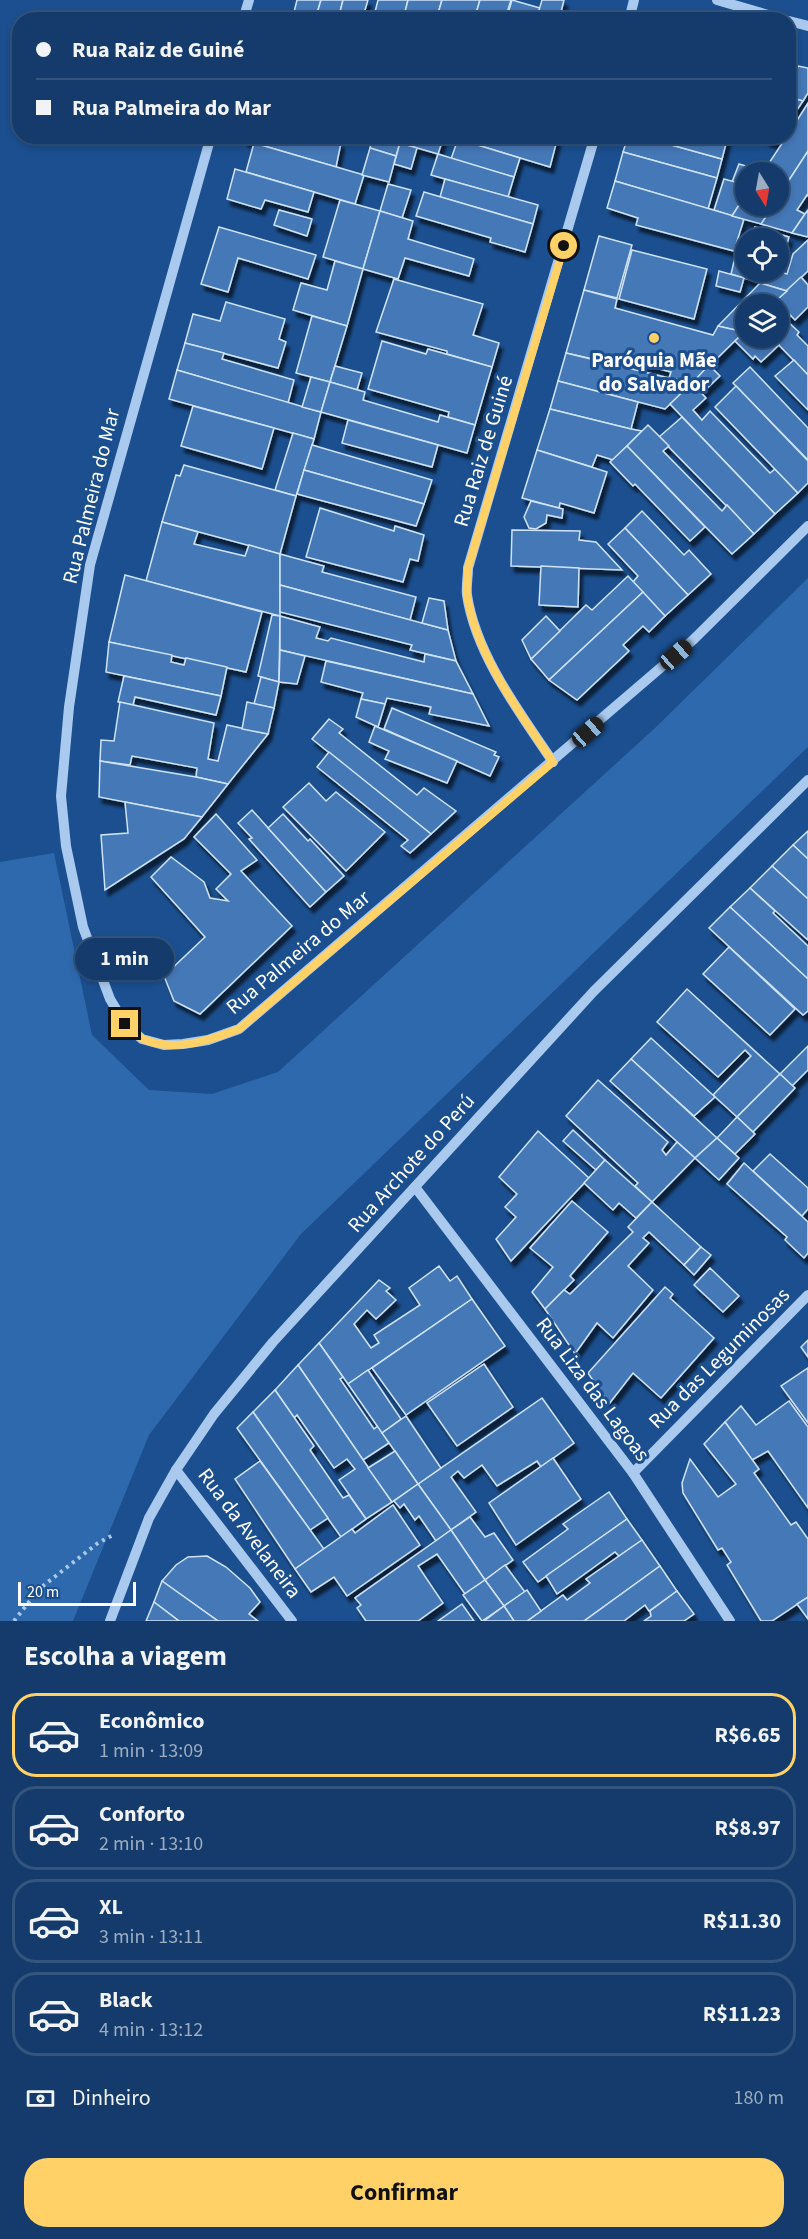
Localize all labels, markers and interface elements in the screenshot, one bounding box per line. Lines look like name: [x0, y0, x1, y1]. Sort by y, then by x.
text: Rua Raiz de Guiné: [72, 34, 244, 66]
text: Rua Palmeira do Mar: [72, 92, 271, 124]
north arrow: [735, 162, 789, 216]
map controls: [735, 162, 789, 348]
button: locate: [735, 228, 789, 282]
route start: [550, 232, 577, 259]
button: layers: [735, 294, 789, 348]
marker: Paróquia Mãe do Salvador: [647, 331, 661, 345]
place label: Paróquia Mãe do Salvador: [591, 345, 717, 399]
street label: Rua Raiz de Guiné: [446, 372, 520, 530]
street label: Rua Palmeira do Mar: [55, 404, 128, 587]
car: [657, 636, 695, 674]
car: [569, 713, 607, 751]
street label: Rua Palmeira do Mar: [219, 882, 377, 1021]
callout: 1 min: [76, 937, 174, 979]
text: 1 min: [100, 945, 149, 973]
route end: [111, 1010, 138, 1037]
street label: Rua Archote do Perú: [340, 1087, 482, 1239]
street label: Rua das Leguminosas: [642, 1280, 797, 1435]
street label: Rua Liza das Lagoas: [529, 1311, 657, 1467]
street label: Rua da Avelaneira: [191, 1462, 309, 1604]
scale bar: [18, 1579, 136, 1606]
text: 20 m: [27, 1581, 59, 1603]
text: Escolha a viagem: [24, 1637, 227, 1676]
text: Econômico: [99, 1705, 204, 1737]
icon: car: [27, 1708, 81, 1762]
text: R$6.65: [714, 1719, 781, 1751]
text: 1 min · 13:09: [99, 1737, 203, 1765]
text: Conforto: [99, 1798, 185, 1830]
icon: car: [27, 1801, 81, 1855]
text: R$8.97: [714, 1812, 781, 1844]
text: 2 min · 13:10: [99, 1830, 203, 1858]
text: XL: [99, 1891, 123, 1923]
icon: car: [27, 1894, 81, 1948]
text: R$11.30: [703, 1905, 781, 1937]
text: 3 min · 13:11: [99, 1923, 203, 1951]
text: Black: [99, 1984, 153, 2016]
icon: car: [27, 1987, 81, 2041]
text: R$11.23: [703, 1998, 781, 2030]
text: 4 min · 13:12: [99, 2016, 203, 2044]
icon: cash: [24, 2082, 57, 2115]
text: Dinheiro: [72, 2082, 151, 2114]
text: 180 m: [734, 2084, 784, 2112]
button: Confirmar: [24, 2158, 784, 2227]

